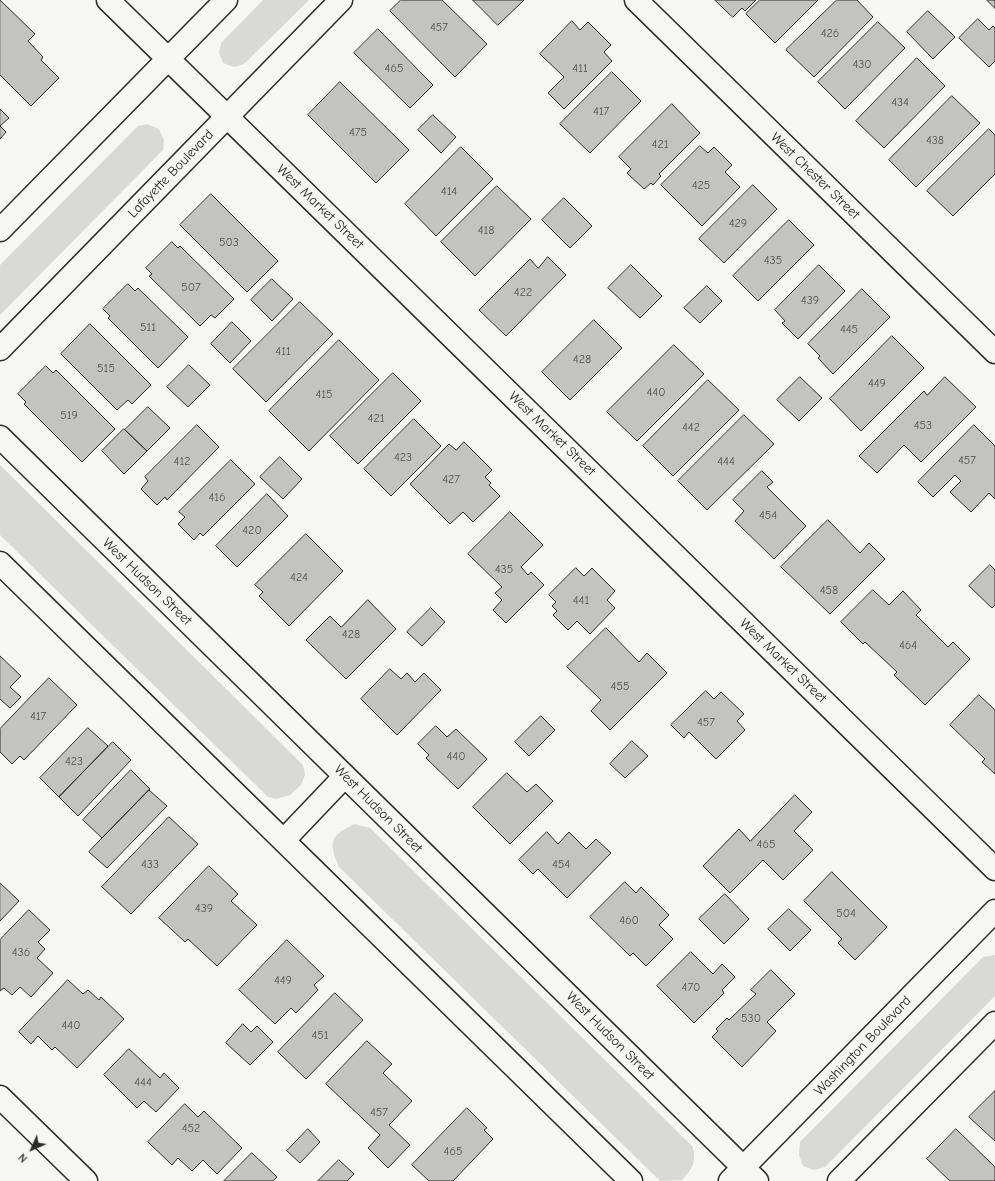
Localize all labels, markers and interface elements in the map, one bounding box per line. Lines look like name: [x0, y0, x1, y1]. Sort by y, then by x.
house number: 457: [430, 21, 448, 35]
house number: 426: [821, 27, 839, 41]
house number: 430: [852, 58, 872, 72]
house number: 465: [385, 62, 403, 76]
house number: 411: [572, 62, 588, 76]
house number: 434: [891, 96, 909, 110]
house number: 417: [593, 105, 609, 119]
street label: Lafayette Boulevard: [125, 126, 217, 222]
house number: 475: [349, 126, 367, 140]
street label: West Chester Street: [767, 129, 863, 223]
house number: 438: [926, 134, 944, 148]
house number: 421: [652, 138, 668, 152]
street label: West Market Street: [273, 161, 367, 253]
house number: 425: [692, 179, 710, 193]
house number: 414: [441, 185, 457, 199]
house number: 429: [729, 217, 747, 231]
house number: 418: [478, 224, 494, 238]
house number: 503: [219, 236, 239, 250]
house number: 435: [764, 254, 782, 268]
house number: 507: [181, 281, 201, 295]
house number: 422: [514, 286, 532, 300]
house number: 439: [801, 294, 819, 308]
house number: 511: [140, 321, 156, 335]
house number: 445: [840, 323, 858, 337]
house number: 411: [275, 345, 291, 359]
house number: 428: [573, 353, 591, 367]
house number: 515: [97, 362, 115, 376]
house number: 449: [868, 377, 886, 391]
house number: 440: [647, 386, 665, 400]
house number: 415: [315, 388, 333, 402]
street label: West Market Street: [505, 388, 599, 480]
house number: 519: [60, 409, 78, 423]
house number: 421: [368, 412, 384, 426]
house number: 453: [914, 419, 932, 433]
house number: 442: [682, 421, 700, 435]
house number: 423: [394, 451, 412, 465]
house number: 457: [958, 454, 976, 468]
house number: 412: [174, 455, 190, 469]
house number: 444: [717, 455, 735, 469]
house number: 427: [442, 473, 460, 487]
house number: 416: [208, 491, 226, 505]
house number: 454: [759, 509, 777, 523]
house number: 420: [242, 524, 262, 538]
street label: West Hudson Street: [99, 535, 195, 629]
house number: 435: [495, 563, 513, 577]
house number: 424: [290, 571, 308, 585]
house number: 458: [820, 584, 838, 598]
house number: 441: [573, 594, 589, 608]
street label: West Market Street: [736, 615, 830, 707]
house number: 428: [342, 628, 360, 642]
house number: 464: [899, 639, 917, 653]
house number: 455: [611, 680, 629, 694]
house number: 417: [30, 710, 46, 724]
house number: 457: [697, 716, 715, 730]
house number: 440: [447, 750, 465, 764]
house number: 423: [65, 755, 83, 769]
street label: West Hudson Street: [330, 761, 426, 857]
house number: 465: [757, 838, 775, 852]
house number: 433: [141, 858, 159, 872]
house number: 454: [552, 858, 570, 872]
house number: 439: [195, 902, 213, 916]
house number: 504: [836, 907, 856, 921]
house number: 460: [619, 914, 639, 928]
house number: 436: [12, 946, 30, 960]
house number: 449: [274, 974, 292, 988]
house number: 470: [682, 981, 700, 995]
street label: West Hudson Street: [562, 988, 658, 1084]
street label: Washington Boulevard: [811, 993, 915, 1099]
house number: 530: [741, 1012, 761, 1026]
house number: 440: [62, 1019, 80, 1033]
house number: 451: [311, 1029, 329, 1043]
house number: 444: [134, 1076, 152, 1090]
house number: 457: [370, 1106, 388, 1120]
house number: 452: [182, 1122, 200, 1136]
north arrow: [12, 1129, 52, 1169]
house number: 465: [444, 1145, 462, 1159]
text: N: [16, 1151, 30, 1165]

